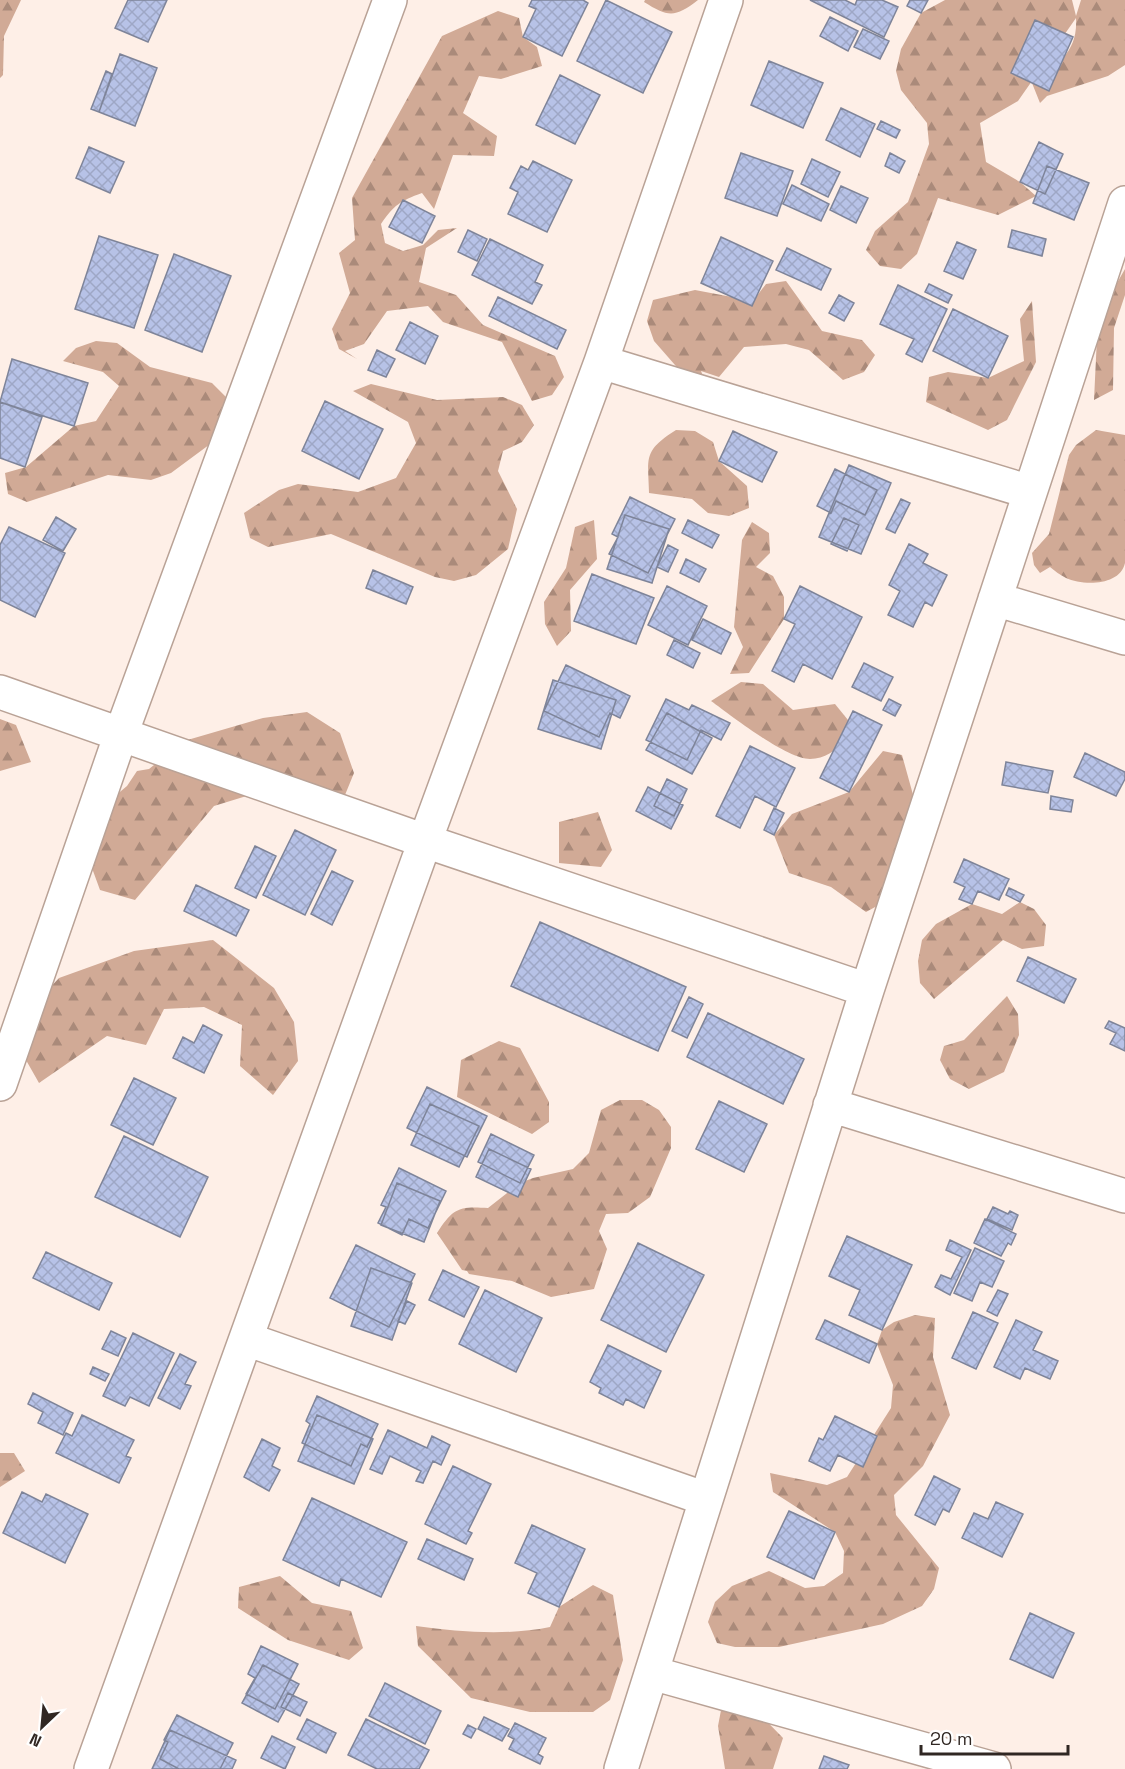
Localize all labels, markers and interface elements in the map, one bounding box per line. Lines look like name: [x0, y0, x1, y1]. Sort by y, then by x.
north arrow: [12, 1697, 72, 1757]
scale bar: [921, 1718, 1068, 1756]
text: 20 m: [930, 1727, 973, 1750]
text: N: [26, 1728, 45, 1752]

